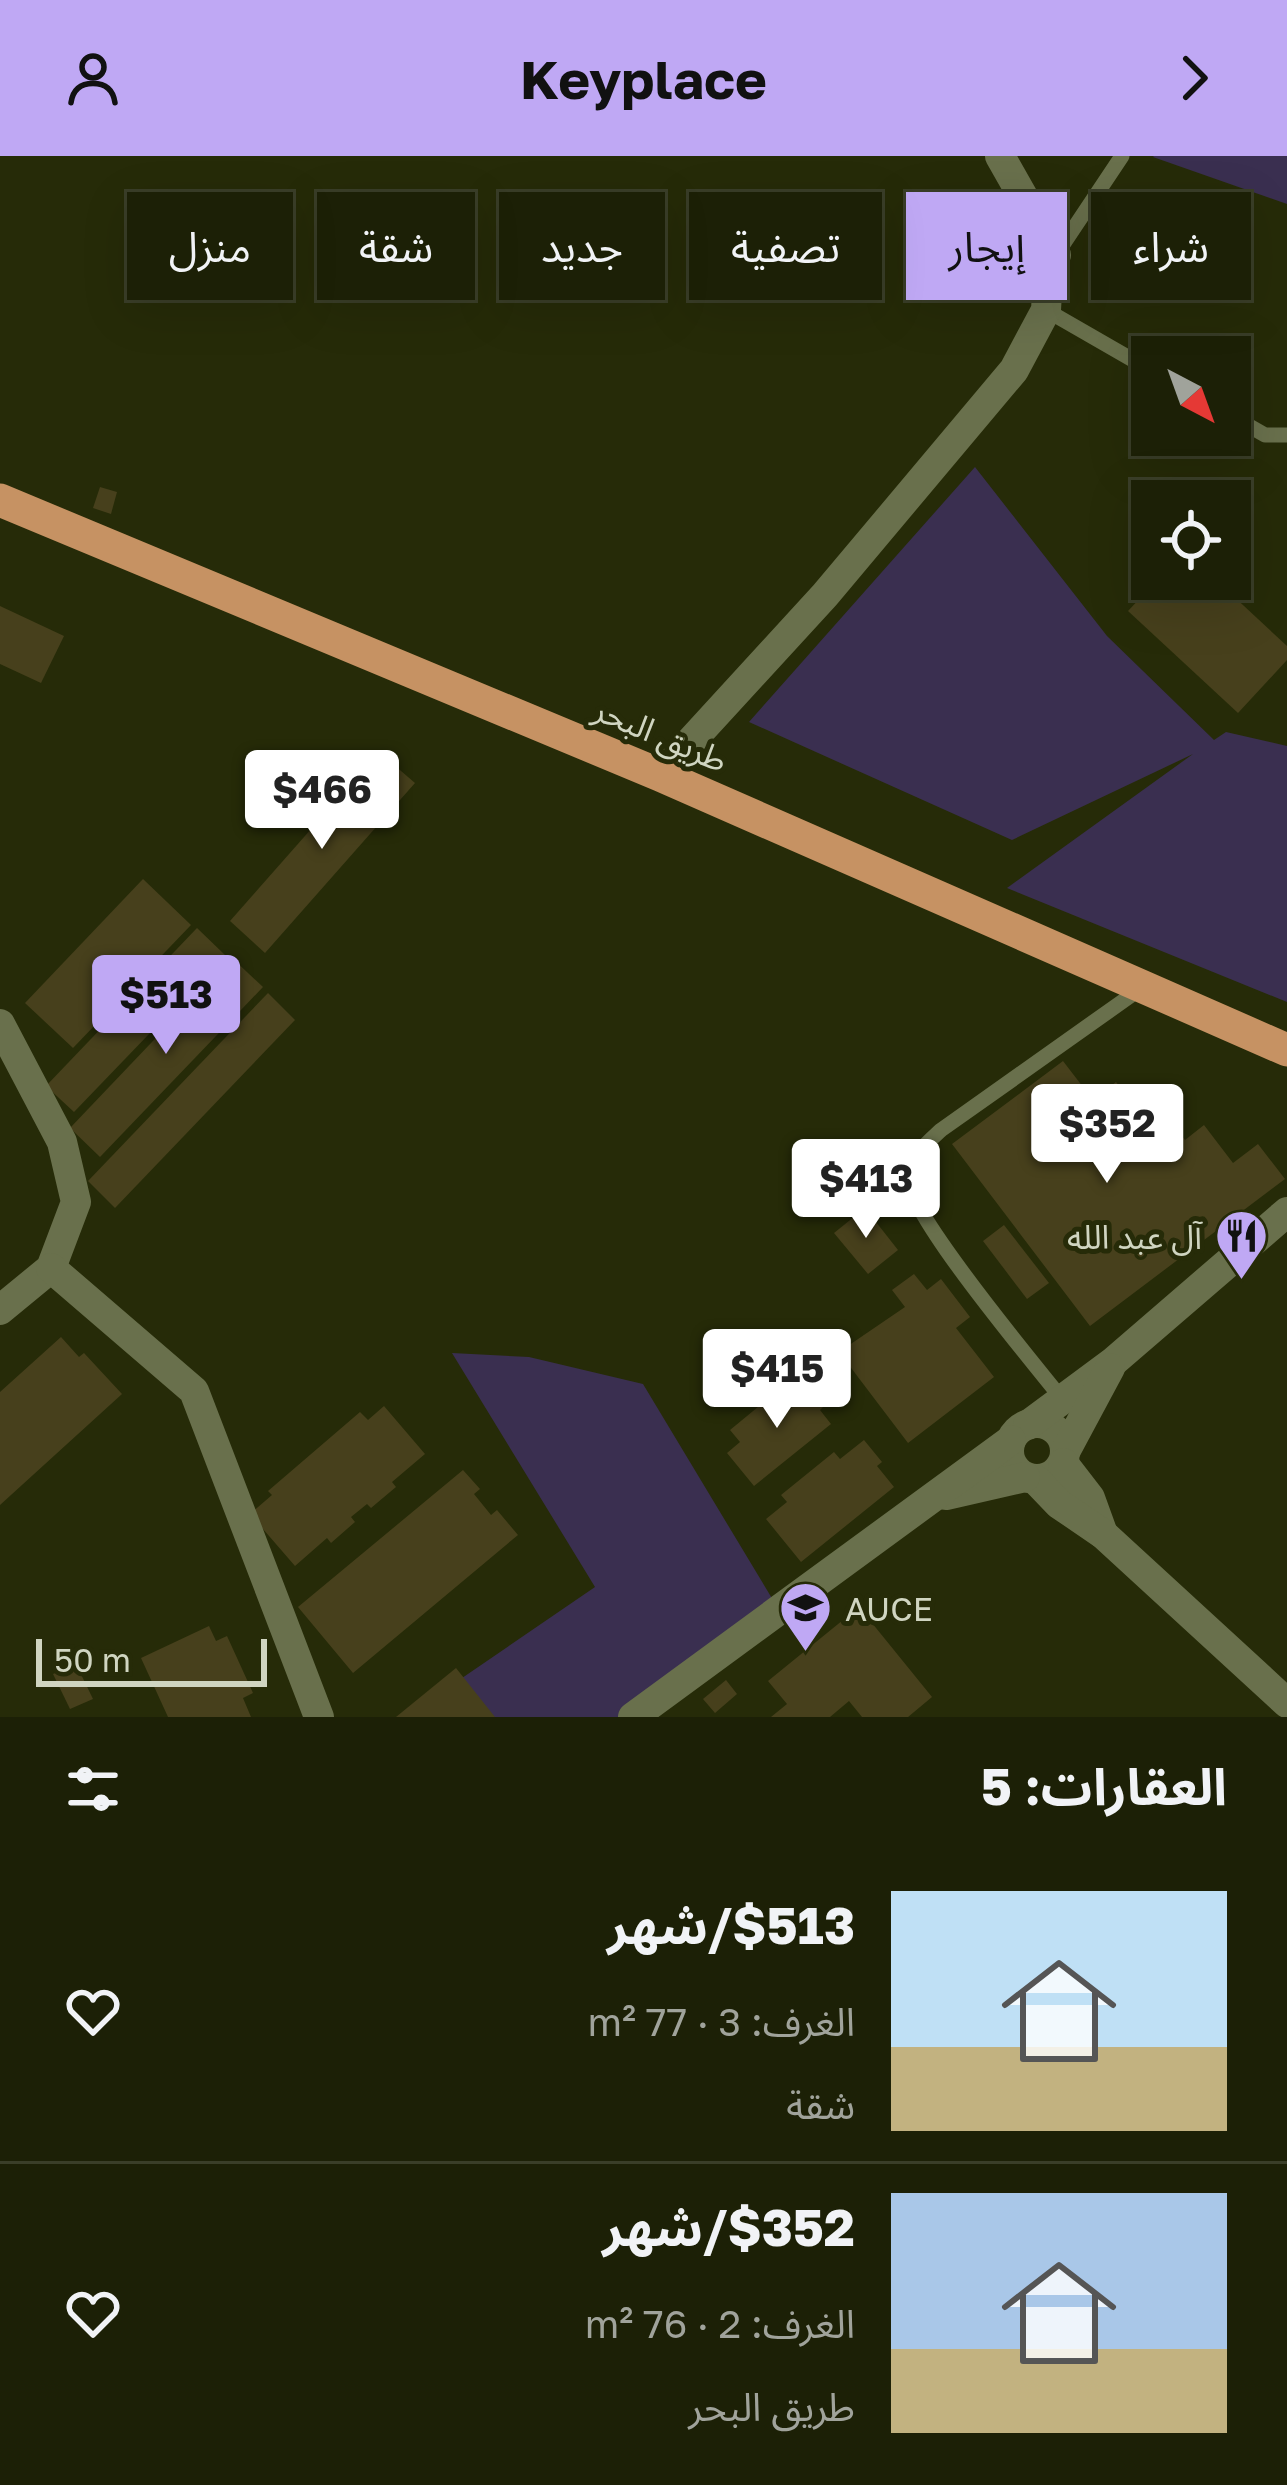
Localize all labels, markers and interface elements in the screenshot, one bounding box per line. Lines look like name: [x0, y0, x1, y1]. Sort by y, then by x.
icon: person: [60, 45, 126, 111]
icon: forward: [1161, 45, 1227, 111]
text: Keyplace: [520, 46, 767, 111]
chip: منزل: [127, 192, 293, 300]
chip: شقة: [317, 192, 475, 300]
chip: جديد: [499, 192, 665, 300]
chip: تصفية: [689, 192, 882, 300]
chip: إيجار: [906, 192, 1067, 300]
chip: شراء: [1091, 192, 1251, 300]
north arrow: [1131, 336, 1251, 456]
map controls: [1131, 336, 1251, 600]
button: locate: [1131, 480, 1251, 600]
street label: طريق البحر: [587, 688, 734, 781]
pin: $466: [251, 750, 393, 852]
text: $466: [272, 765, 372, 812]
pin: $513: [95, 955, 237, 1057]
text: $513: [119, 970, 213, 1017]
pin: $352: [1036, 1084, 1178, 1186]
text: $352: [1058, 1099, 1156, 1146]
pin: $413: [795, 1139, 937, 1241]
text: $413: [819, 1154, 913, 1201]
restaurant icon: آل عبد الله: [1213, 1208, 1269, 1282]
place label: آل عبد الله: [1067, 1217, 1203, 1256]
pin: $415: [706, 1329, 848, 1431]
text: $415: [730, 1344, 824, 1391]
school or university icon: AUCE: [778, 1580, 834, 1654]
place label: AUCE: [845, 1589, 933, 1628]
scale bar: [36, 1633, 267, 1686]
text: 50 m: [54, 1640, 131, 1679]
text: العقارات: 5: [981, 1755, 1227, 1816]
icon: filters: [60, 1756, 126, 1822]
text: $513/شهر: [607, 1894, 855, 1955]
icon: home: [987, 1939, 1131, 2083]
icon: heart: [60, 1978, 126, 2044]
text: الغرف: 3 · 77 m²: [587, 1998, 855, 2045]
text: شقة: [786, 2081, 855, 2128]
text: $352/شهر: [602, 2196, 855, 2257]
icon: home: [987, 2241, 1131, 2385]
icon: heart: [60, 2280, 126, 2346]
text: الغرف: 2 · 76 m²: [585, 2300, 855, 2347]
text: طريق البحر: [688, 2383, 855, 2430]

